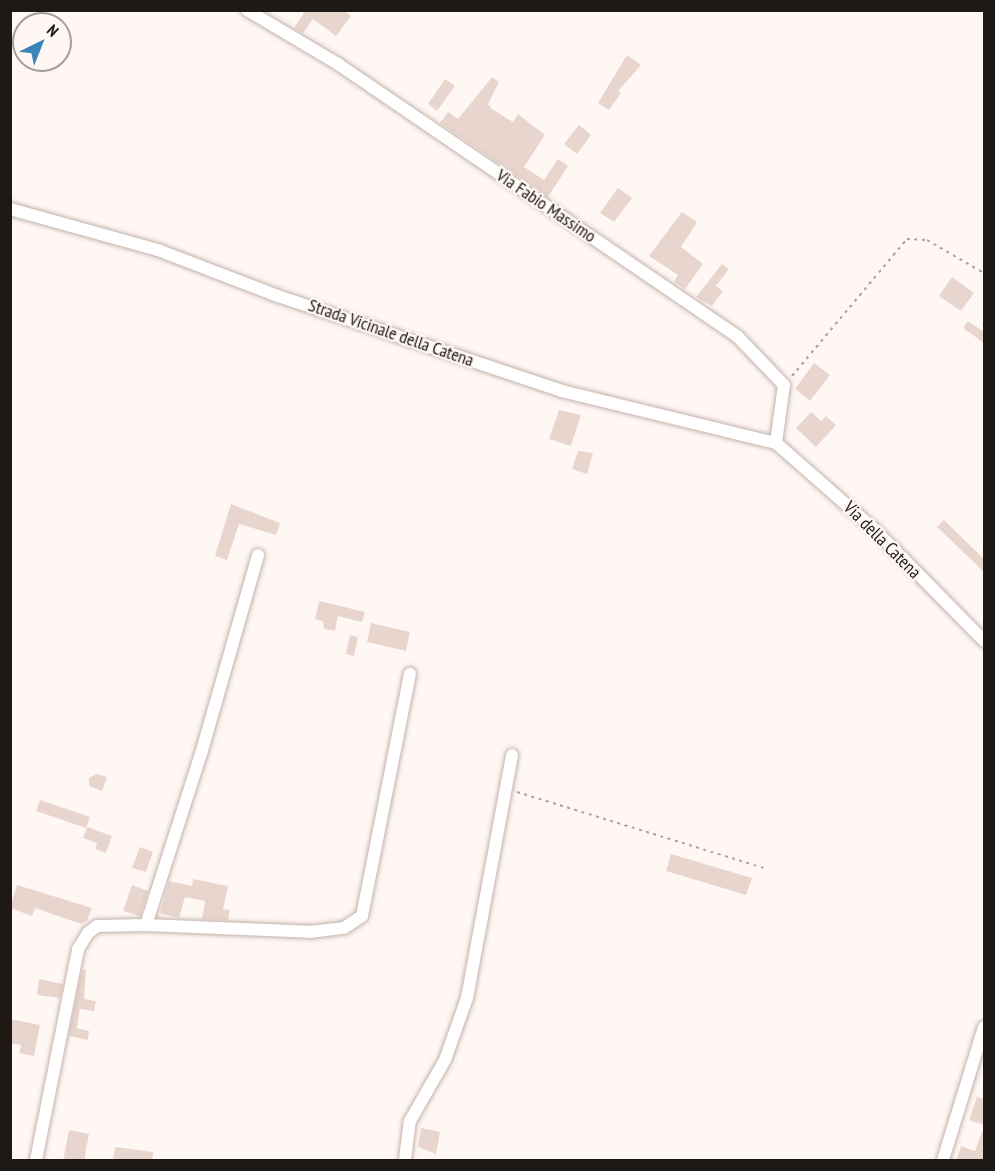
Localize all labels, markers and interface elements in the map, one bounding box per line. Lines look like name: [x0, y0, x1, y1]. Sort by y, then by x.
north arrow: [12, 12, 72, 72]
text: N: [43, 20, 63, 41]
street label: Via Fabio Massimo: [492, 165, 600, 247]
street label: Strada Vicinale della Catena: [305, 294, 477, 372]
street label: Via della Catena: [839, 497, 925, 583]

